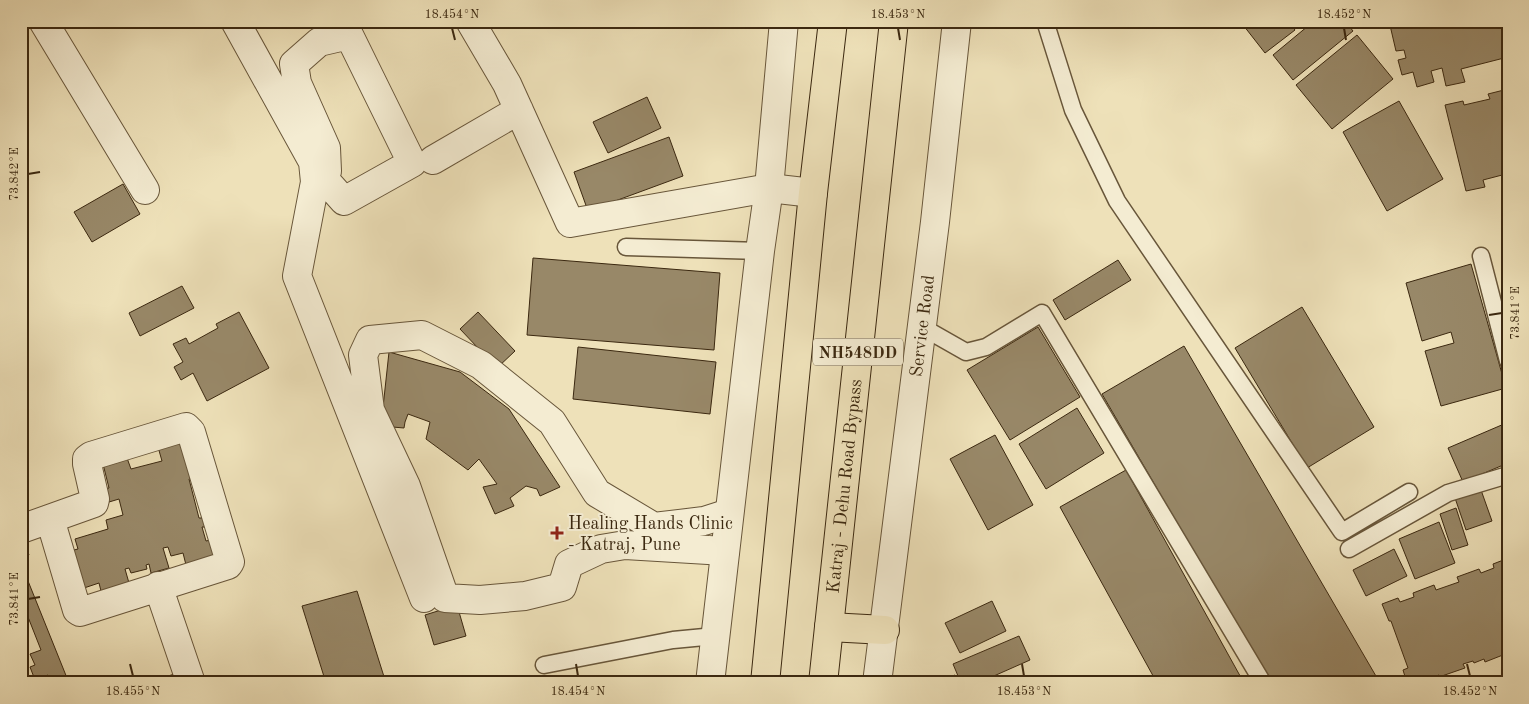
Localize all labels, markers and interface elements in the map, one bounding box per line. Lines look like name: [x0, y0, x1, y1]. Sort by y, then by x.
text: 18.454°N: [425, 8, 479, 21]
text: 18.453°N: [871, 8, 925, 21]
text: 18.452°N: [1317, 8, 1371, 21]
text: 73.842°E: [9, 147, 21, 201]
street label: Service Road: [908, 274, 938, 378]
text: 73.841°E: [1510, 286, 1522, 340]
road number: NH548DD: [813, 338, 903, 366]
street label: Katraj - Dehu Road Bypass: [825, 378, 866, 594]
place label: Healing Hands Clinic - Katraj, Pune: [568, 515, 733, 554]
marker: Healing Hands Clinic - Katraj, Pune: [550, 526, 564, 540]
text: 73.841°E: [9, 572, 21, 626]
text: 18.455°N: [106, 685, 160, 698]
text: 18.454°N: [551, 685, 605, 698]
text: 18.453°N: [997, 685, 1051, 698]
text: 18.452°N: [1443, 685, 1497, 698]

